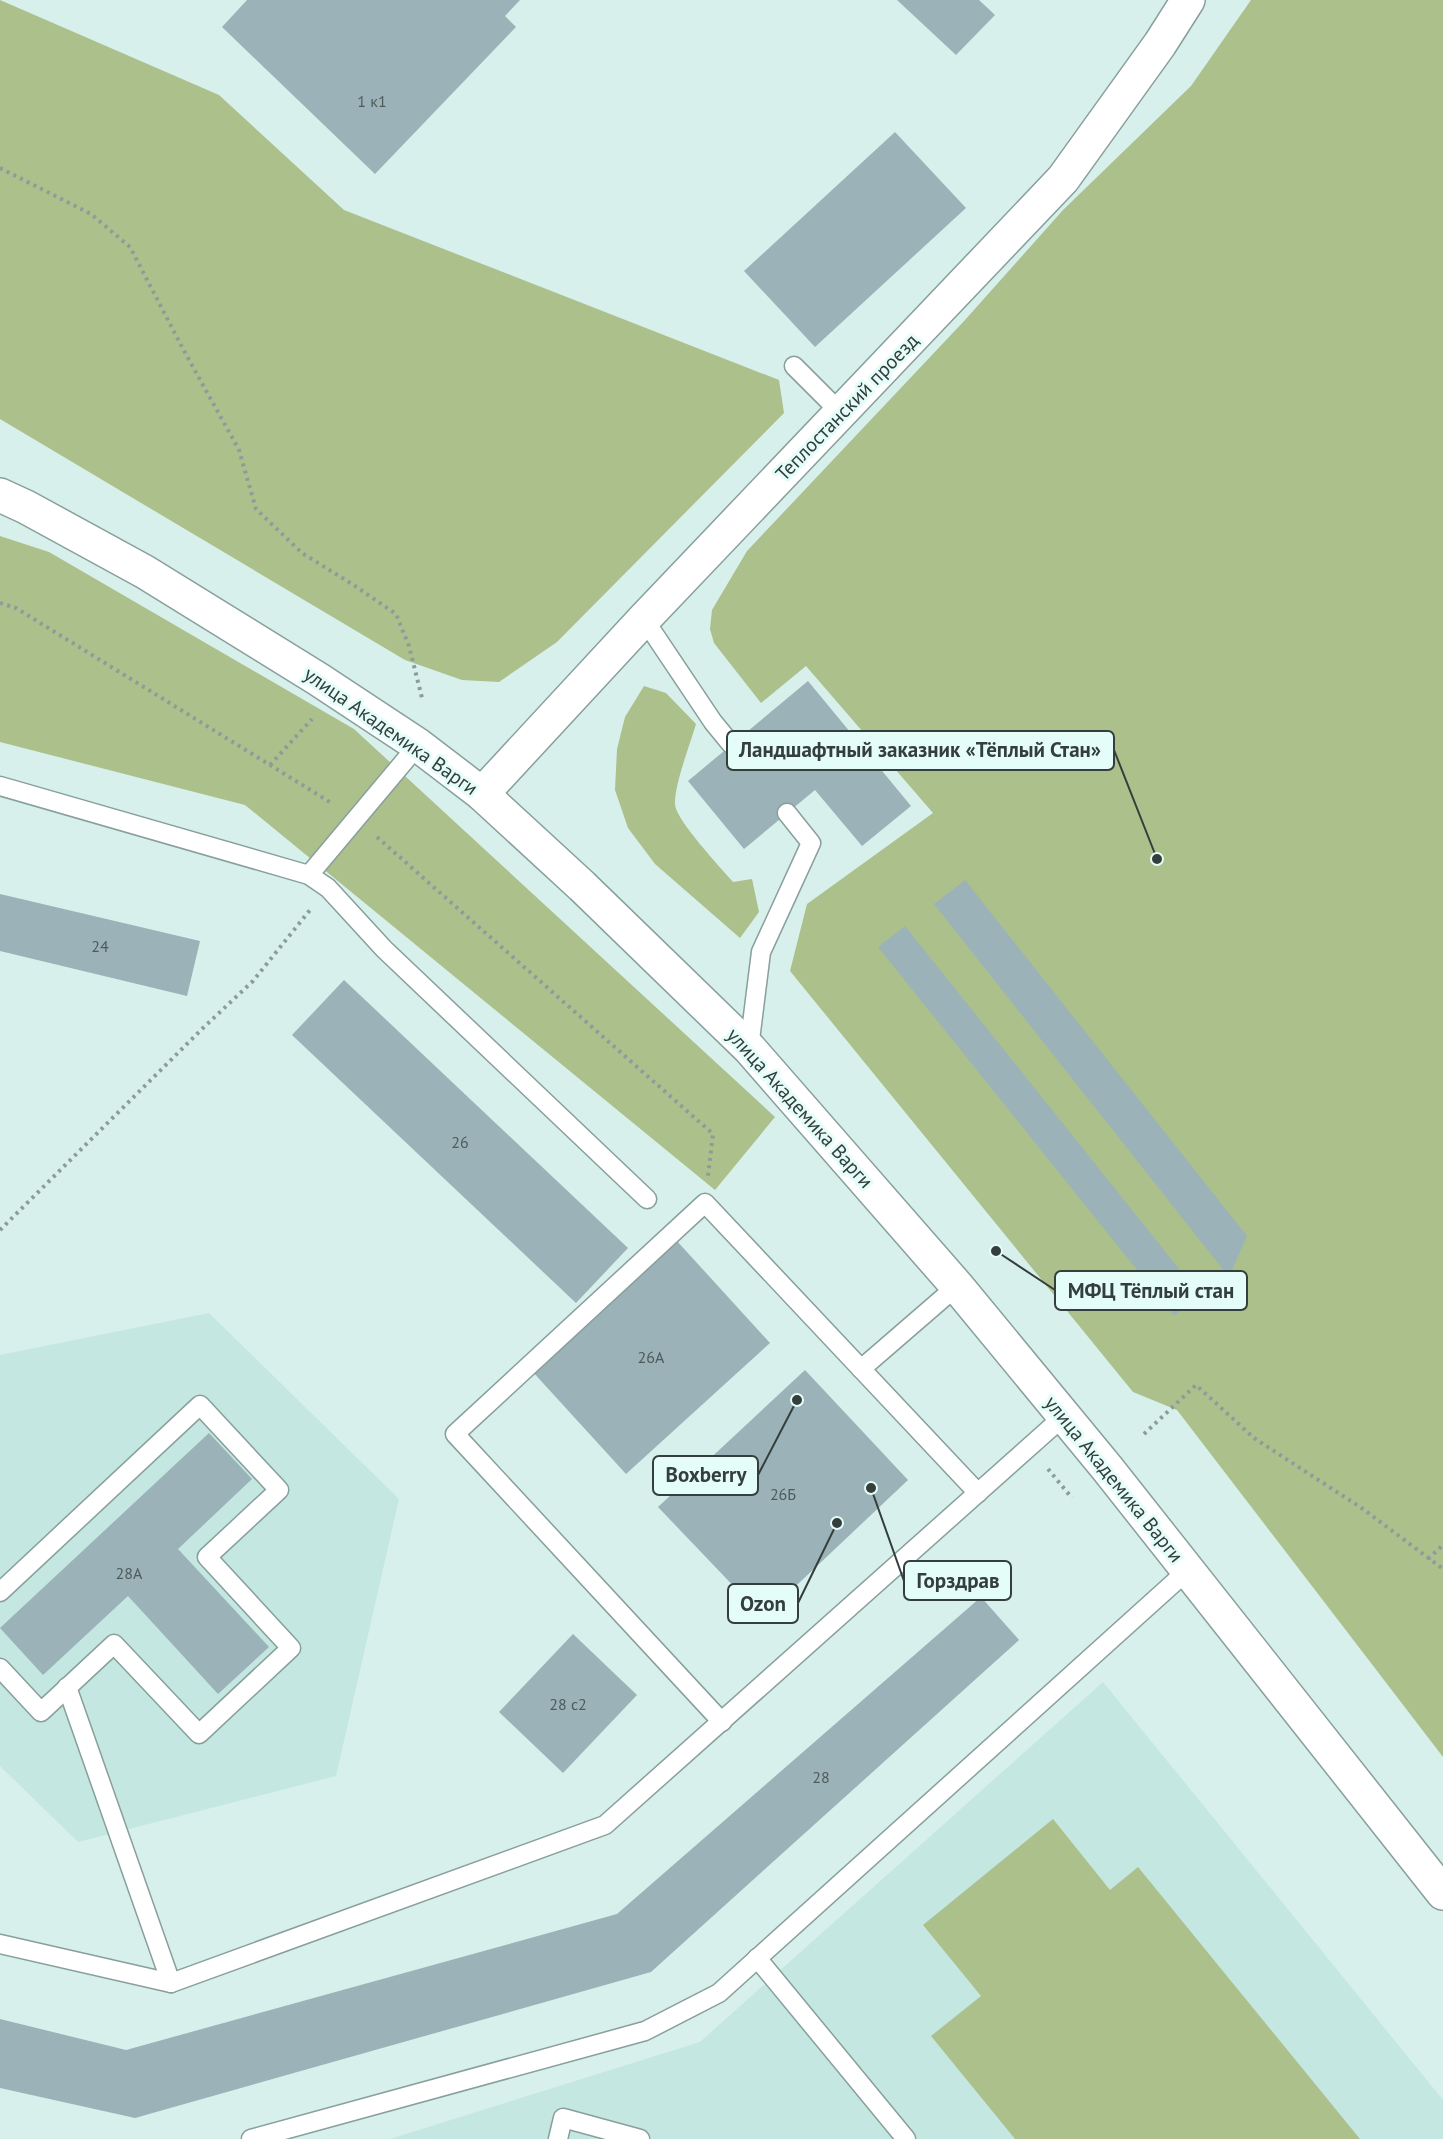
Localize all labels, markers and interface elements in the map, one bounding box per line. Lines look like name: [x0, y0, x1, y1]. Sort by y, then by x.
house number: 1 к1: [357, 91, 387, 111]
street label: Теплостанский проезд: [770, 328, 924, 486]
street label: улица Академика Варги: [299, 661, 483, 801]
callout: Ландшафтный заказник «Тёплый Стан»: [727, 731, 1114, 770]
text: Ландшафтный заказник «Тёплый Стан»: [738, 736, 1101, 763]
house number: 24: [91, 936, 109, 956]
street label: улица Академика Варги: [721, 1022, 879, 1194]
house number: 26: [451, 1132, 469, 1152]
callout: МФЦ Тёплый стан: [1055, 1271, 1247, 1310]
text: МФЦ Тёплый стан: [1068, 1277, 1234, 1304]
house number: 26А: [638, 1347, 665, 1367]
street label: улица Академика Варги: [1039, 1390, 1189, 1568]
callout: Boxberry: [653, 1456, 758, 1495]
text: Boxberry: [666, 1461, 747, 1488]
house number: 26Б: [770, 1484, 796, 1504]
callout: Горздрав: [904, 1561, 1011, 1600]
house number: 28А: [116, 1563, 143, 1583]
text: Горздрав: [916, 1567, 1000, 1594]
callout: Ozon: [728, 1584, 798, 1623]
text: Ozon: [740, 1590, 786, 1617]
house number: 28 с2: [549, 1694, 587, 1714]
house number: 28: [812, 1767, 830, 1787]

